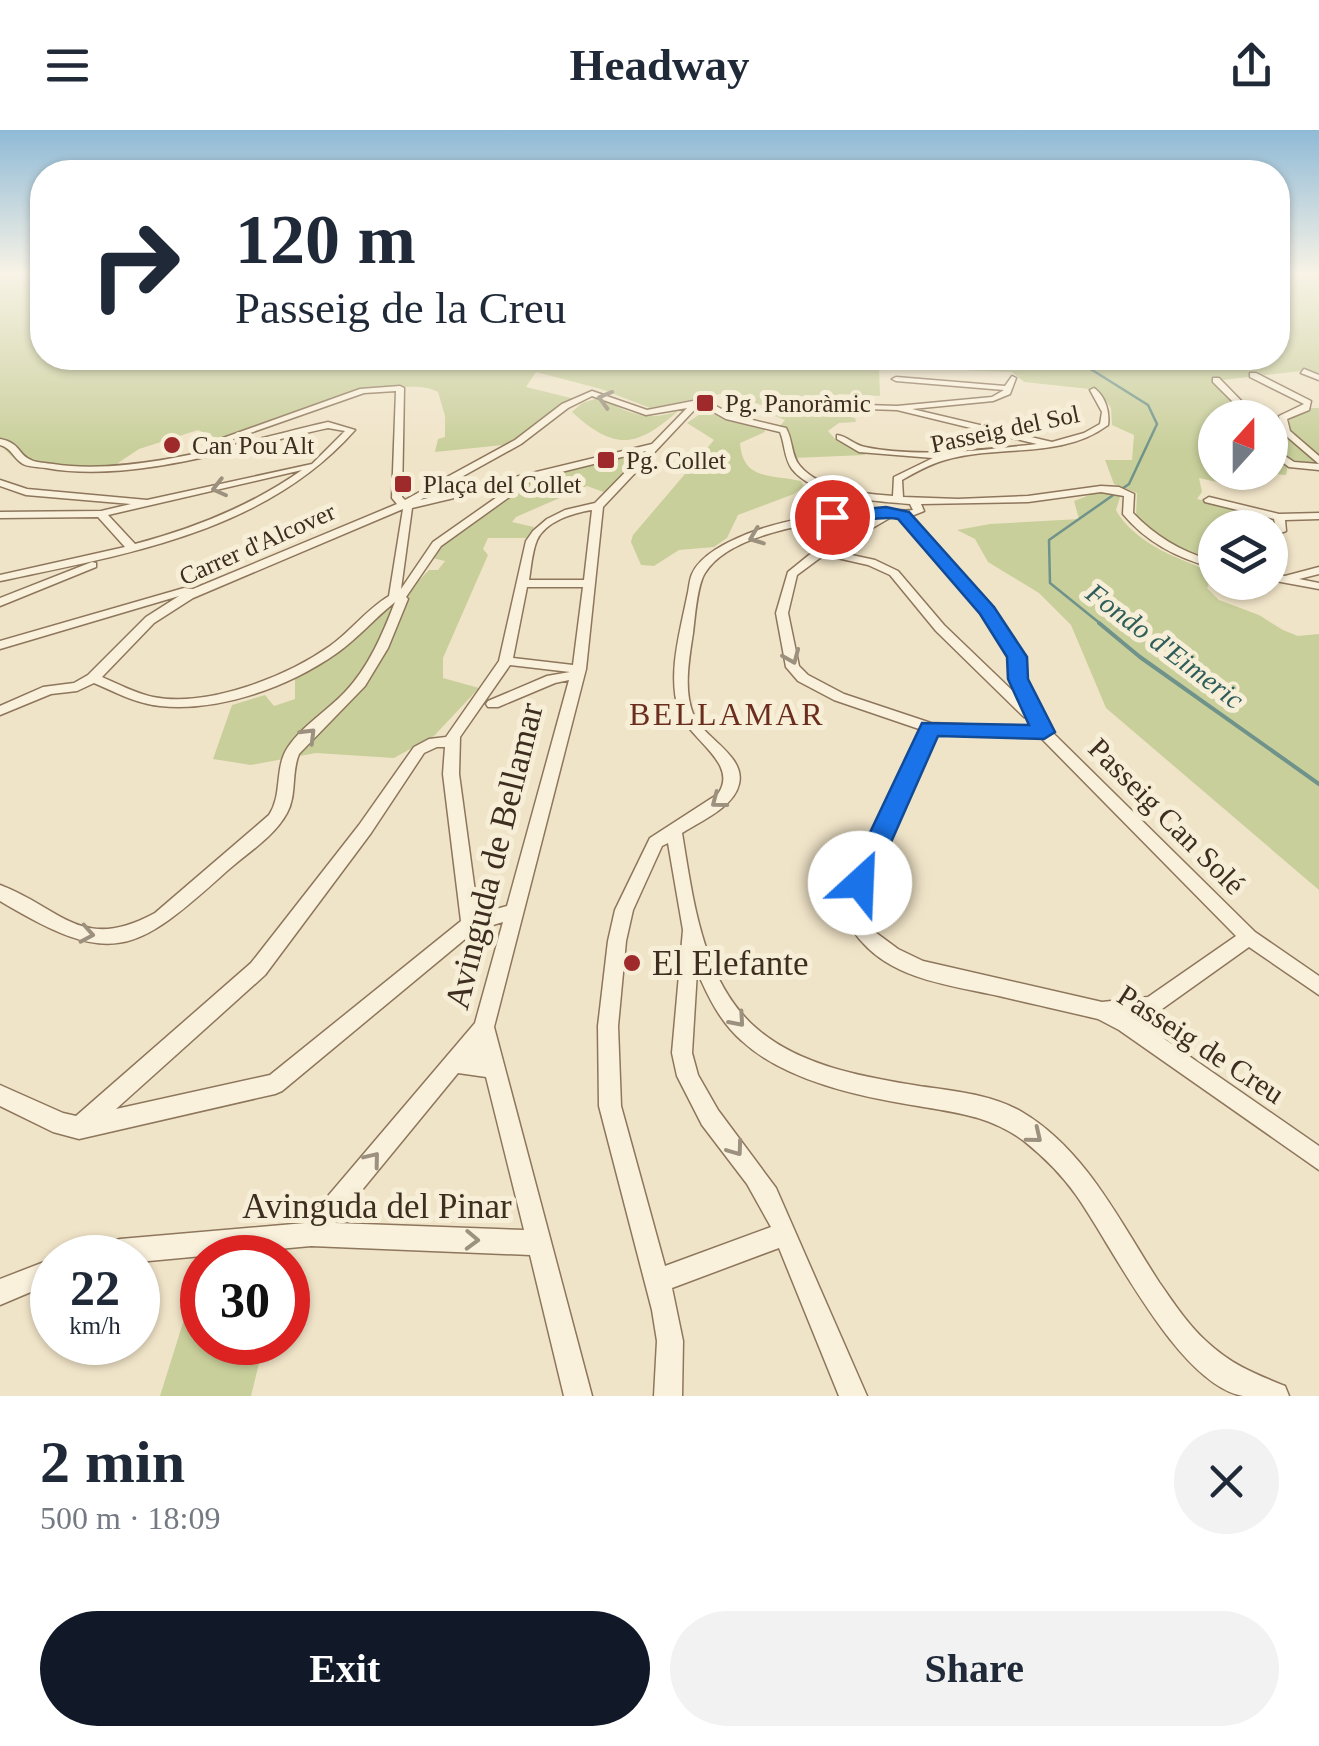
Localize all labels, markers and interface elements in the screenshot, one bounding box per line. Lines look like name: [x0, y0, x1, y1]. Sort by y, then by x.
icon: menu: [40, 38, 95, 93]
icon: share: [1224, 38, 1279, 93]
text: Headway: [570, 40, 750, 90]
icon: right: [70, 200, 200, 330]
text: 120 m: [235, 201, 416, 278]
text: Passeig de la Creu: [235, 283, 566, 333]
one-way arrow: [597, 389, 614, 410]
place label: Pg. Panoràmic: [725, 390, 871, 417]
marker: Pg. Panoràmic: [694, 392, 716, 414]
street label: Passeig del Sol: [928, 400, 1082, 458]
north arrow: [1198, 400, 1288, 490]
map controls: [1198, 400, 1288, 600]
place label: Can Pou Alt: [192, 432, 314, 459]
marker: Can Pou Alt: [161, 434, 183, 456]
place label: Pg. Collet: [626, 447, 726, 474]
marker: Pg. Collet: [595, 449, 617, 471]
place label: Plaça del Collet: [423, 471, 581, 498]
marker: Plaça del Collet: [392, 473, 414, 495]
pin: [790, 475, 875, 560]
one-way arrow: [211, 476, 228, 497]
icon: arrive: [805, 490, 860, 545]
street label: Carrer d'Alcover: [175, 497, 340, 590]
button: layers: [1198, 510, 1288, 600]
one-way arrow: [749, 525, 766, 545]
water label: Fondo d'Eimeric: [1080, 576, 1250, 716]
one-way arrow: [780, 647, 800, 665]
district label: BELLAMAR: [629, 696, 825, 732]
street label: Avinguda de Bellamar: [437, 698, 551, 1013]
one-way arrow: [298, 729, 316, 747]
street label: Passeig Can Solé: [1082, 731, 1252, 901]
one-way arrow: [711, 789, 729, 806]
position arrow: [808, 831, 912, 935]
one-way arrow: [79, 923, 95, 944]
place label: El Elefante: [652, 944, 808, 983]
marker: El Elefante: [621, 952, 643, 974]
street label: Passeig de Creu: [1112, 978, 1290, 1110]
one-way arrow: [726, 1009, 744, 1027]
one-way arrow: [1023, 1124, 1041, 1142]
one-way arrow: [723, 1138, 742, 1157]
one-way arrow: [361, 1152, 379, 1170]
street label: Avinguda del Pinar: [242, 1187, 512, 1226]
one-way arrow: [464, 1229, 480, 1250]
speed limit sign: 30: [180, 1235, 310, 1365]
text: 22: [70, 1260, 120, 1316]
text: km/h: [69, 1312, 121, 1339]
text: 2 min: [40, 1429, 185, 1495]
button: close: [1174, 1429, 1279, 1534]
text: 500 m · 18:09: [40, 1500, 220, 1536]
button: Exit: [40, 1611, 650, 1726]
button: Share: [670, 1611, 1279, 1726]

